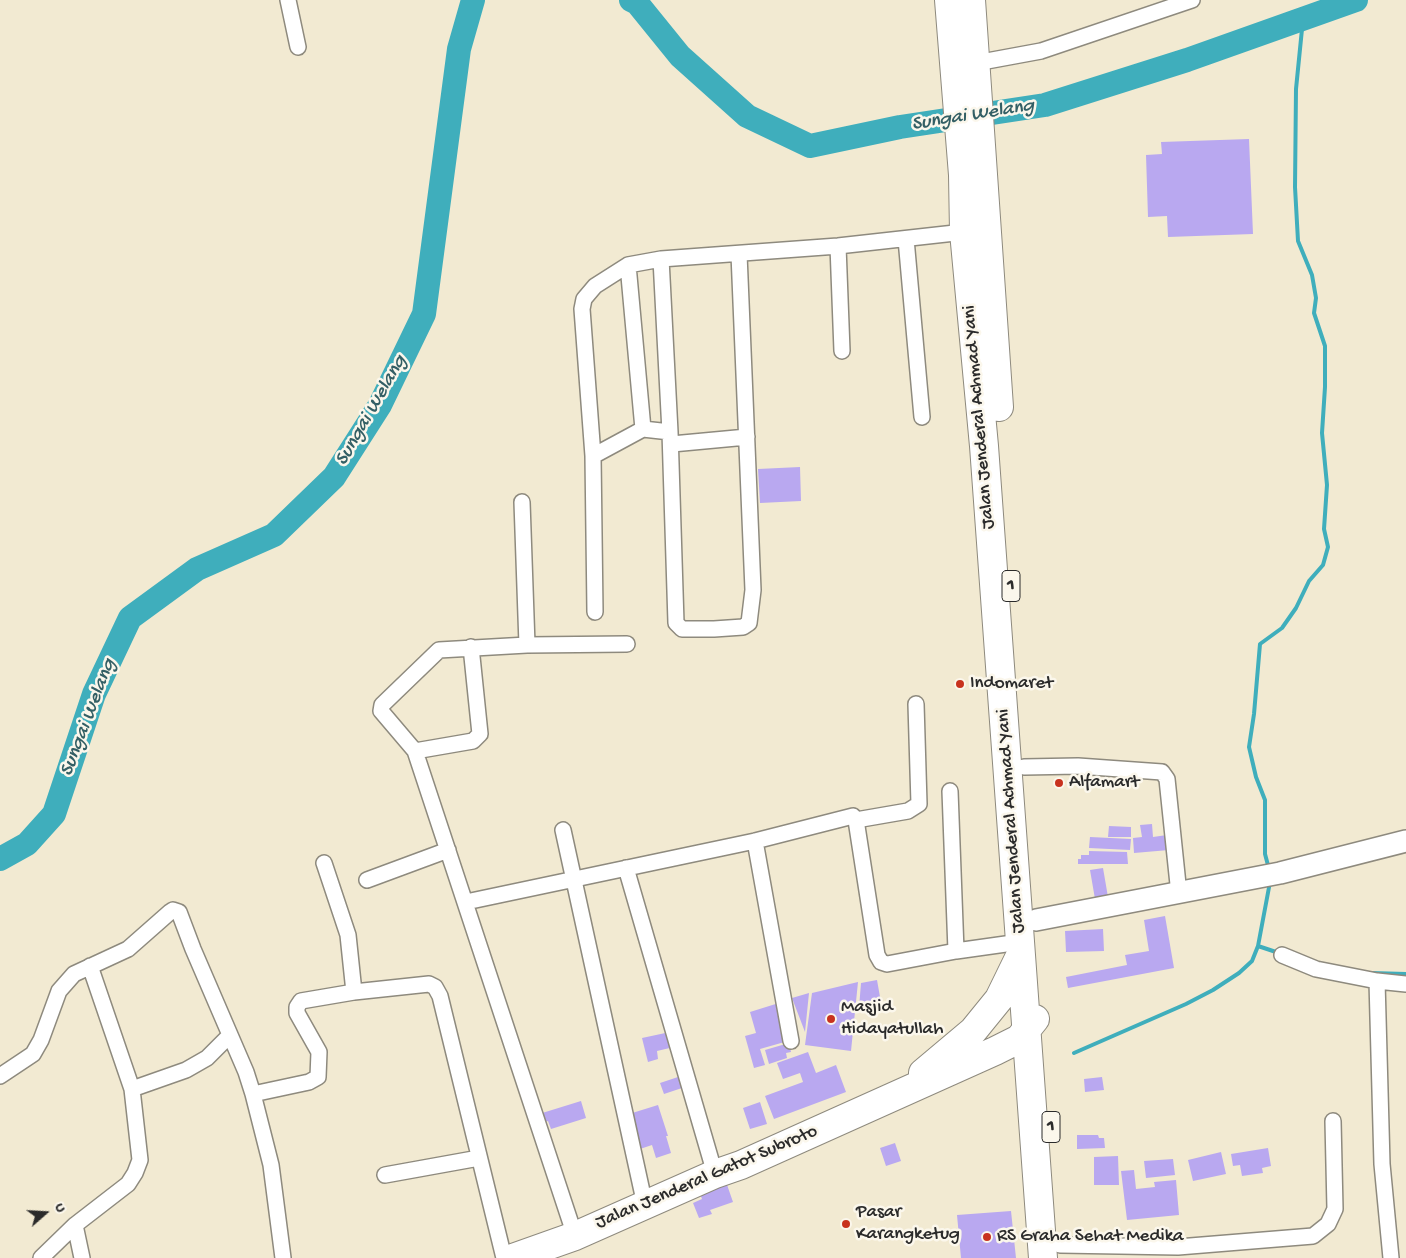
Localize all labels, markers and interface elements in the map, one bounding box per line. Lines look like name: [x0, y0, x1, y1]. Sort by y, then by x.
water label: Sungai Welang: [910, 94, 1036, 138]
street label: Jalan Jenderal Achmad Yani: [959, 304, 1001, 530]
water label: Sungai Welang: [331, 352, 413, 470]
road number: 1: [1002, 570, 1020, 602]
water label: Sungai Welang: [56, 656, 122, 780]
place label: Indomaret: [970, 673, 1053, 695]
marker: Indomaret: [954, 678, 966, 690]
street label: Jalan Jenderal Achmad Yani: [993, 708, 1031, 934]
place label: Alfamart: [1069, 772, 1139, 794]
marker: Alfamart: [1053, 777, 1065, 789]
place label: Masjid Hidayatullah: [841, 997, 943, 1041]
marker: Masjid Hidayatullah: [825, 1013, 837, 1025]
road number: 1: [1042, 1112, 1060, 1142]
street label: Jalan Jenderal Gatot Subroto: [593, 1121, 821, 1235]
north arrow: [20, 1188, 70, 1238]
text: U: [50, 1201, 69, 1215]
place label: Pasar Karangketug: [856, 1202, 960, 1246]
marker: Pasar Karangketug: [840, 1218, 852, 1230]
place label: RS Graha Sehat Medika: [997, 1226, 1184, 1248]
marker: RS Graha Sehat Medika: [981, 1231, 993, 1243]

